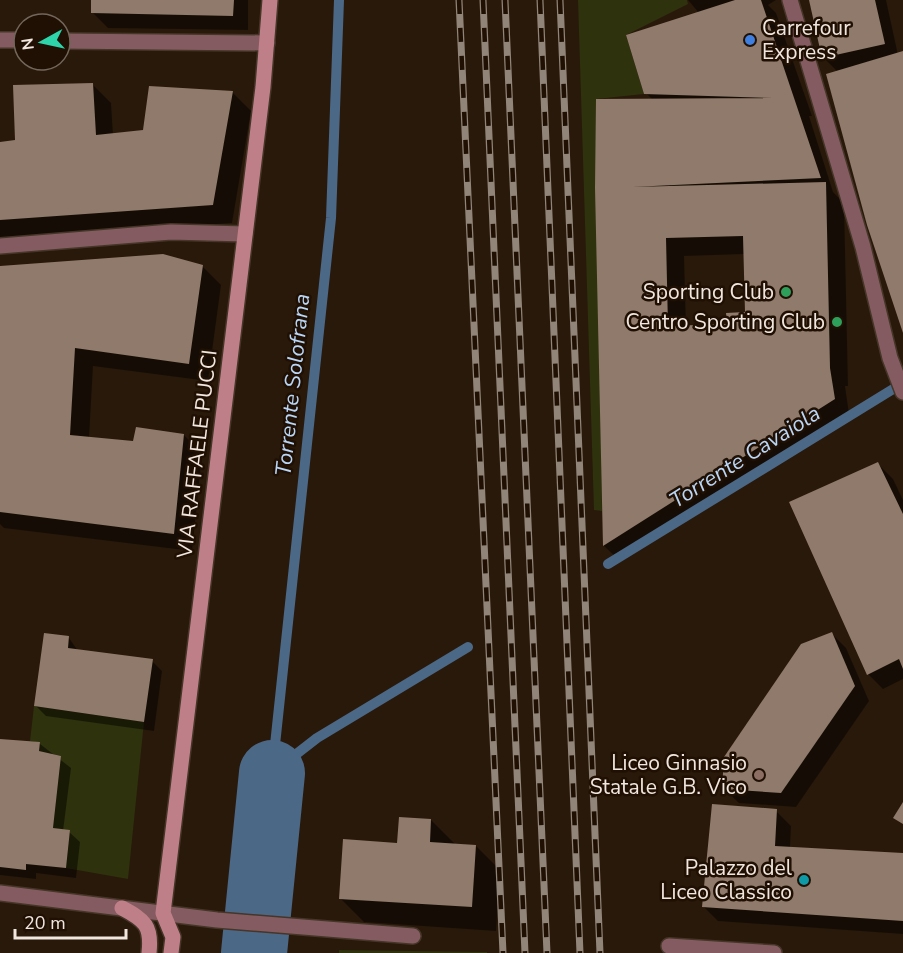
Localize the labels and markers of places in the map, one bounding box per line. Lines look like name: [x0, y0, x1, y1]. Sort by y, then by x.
place label: Carrefour Express: [762, 14, 851, 66]
marker: Carrefour Express: [743, 33, 757, 47]
place label: Sporting Club: [643, 278, 774, 306]
marker: Sporting Club: [779, 285, 793, 299]
place label: Centro Sporting Club: [626, 308, 825, 336]
marker: Centro Sporting Club: [830, 315, 844, 329]
place label: Liceo Ginnasio Statale G.B. Vico: [590, 749, 747, 801]
marker: Liceo Ginnasio Statale G.B. Vico: [752, 768, 766, 782]
place label: Palazzo del Liceo Classico: [660, 854, 793, 906]
marker: Palazzo del Liceo Classico: [797, 873, 811, 887]

